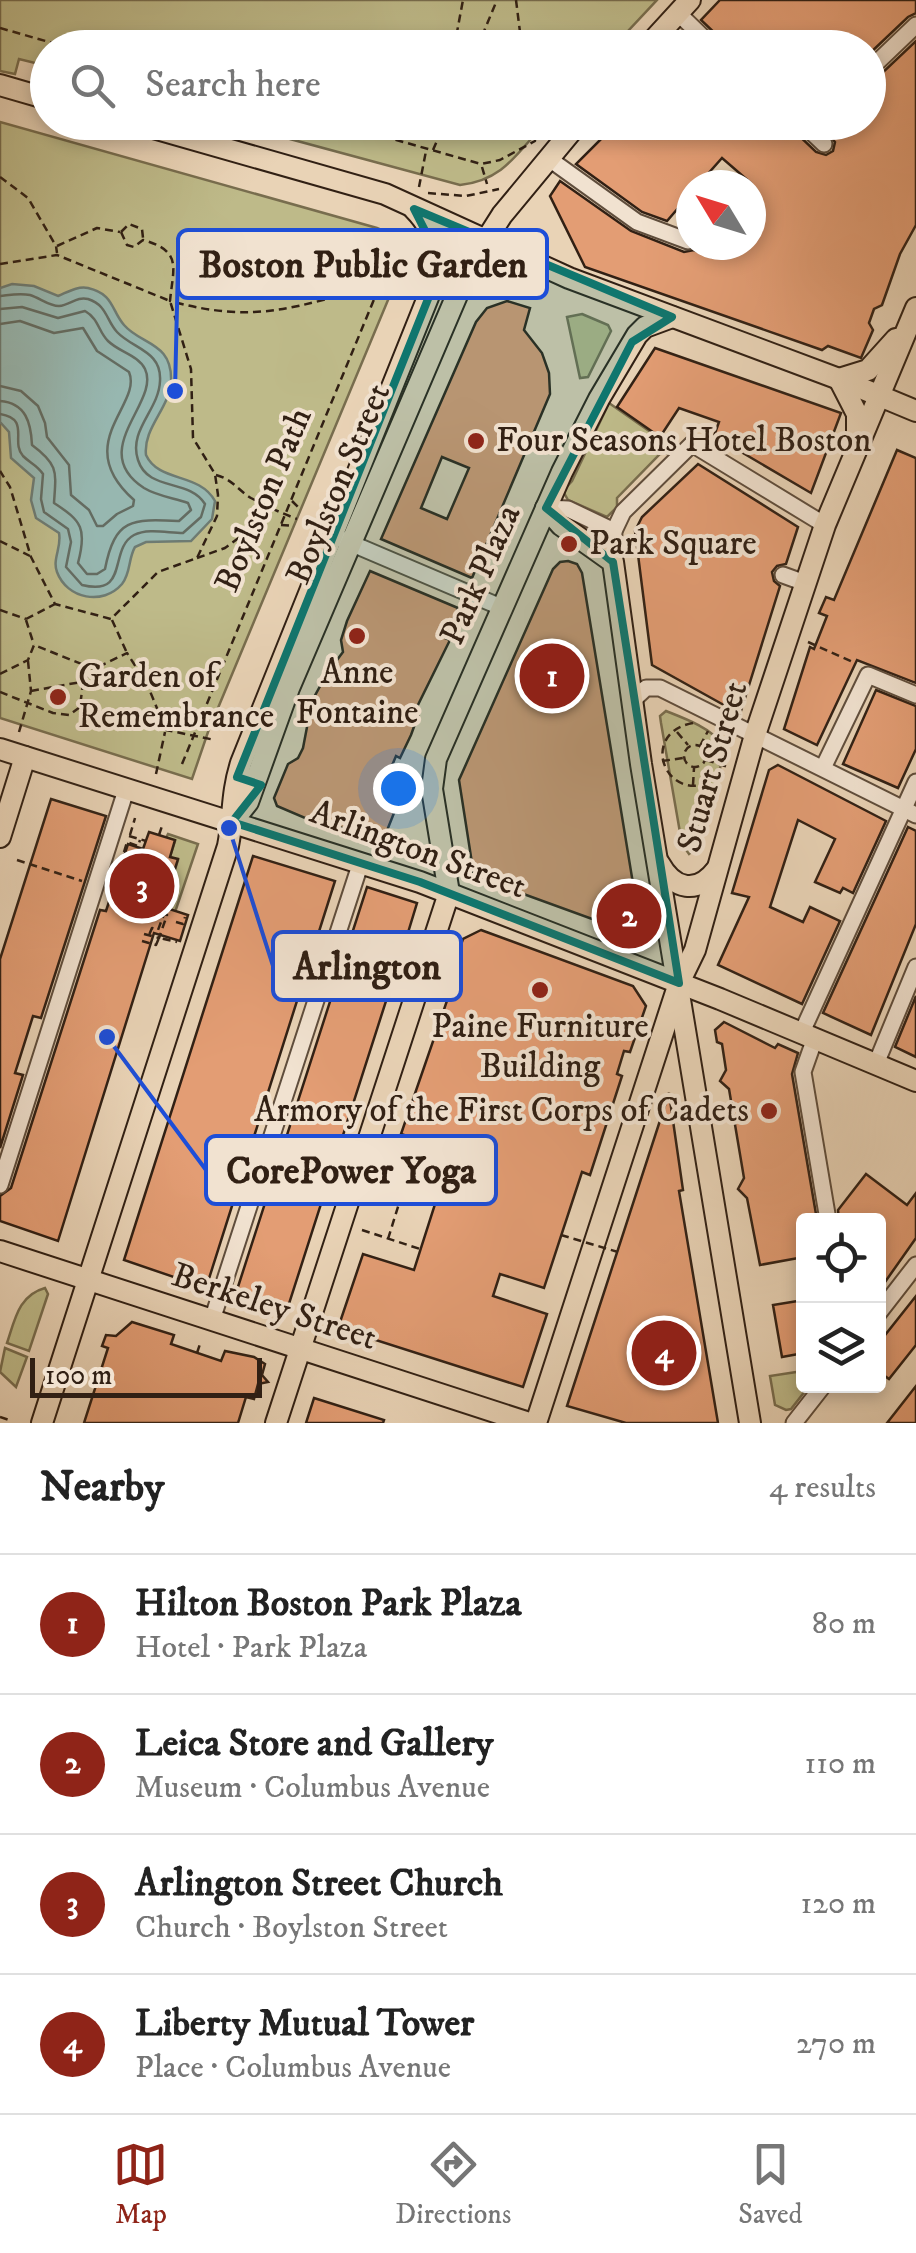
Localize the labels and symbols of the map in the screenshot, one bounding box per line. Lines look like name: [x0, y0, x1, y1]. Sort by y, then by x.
north arrow: [676, 170, 766, 260]
callout: Boston Public Garden: [178, 230, 547, 298]
text: Boston Public Garden: [199, 242, 528, 290]
street label: Boylston Street: [277, 377, 401, 591]
street label: Boylston Path: [205, 401, 323, 599]
place label: Four Seasons Hotel Boston: [496, 419, 872, 463]
marker: Four Seasons Hotel Boston: [465, 430, 487, 452]
street label: Park Plaza: [431, 498, 531, 652]
place label: Park Square: [589, 522, 757, 566]
marker: Park Square: [558, 533, 580, 555]
marker: Anne Fontaine: [346, 625, 368, 647]
pin: 1: [520, 638, 584, 714]
place label: Anne Fontaine: [295, 651, 419, 735]
place label: Garden of Remembrance: [78, 655, 274, 739]
street label: Stuart Street: [668, 676, 758, 858]
marker: Garden of Remembrance: [47, 686, 69, 708]
your location: [373, 763, 424, 814]
street label: Arlington Street: [304, 791, 532, 909]
pin: 3: [110, 848, 174, 924]
pin: 2: [596, 878, 662, 954]
callout: Arlington: [273, 932, 461, 1000]
text: Arlington: [292, 944, 441, 992]
marker: Paine Furniture Building: [529, 979, 551, 1001]
place label: Paine Furniture Building: [431, 1005, 649, 1089]
place label: Armory of the First Corps of Cadets: [254, 1089, 749, 1133]
marker: Armory of the First Corps of Cadets: [758, 1100, 780, 1122]
callout: CorePower Yoga: [206, 1136, 496, 1204]
text: CorePower Yoga: [226, 1148, 477, 1196]
street label: Berkeley Street: [166, 1253, 382, 1361]
pin: 4: [632, 1316, 696, 1390]
scale bar: [30, 1353, 262, 1398]

